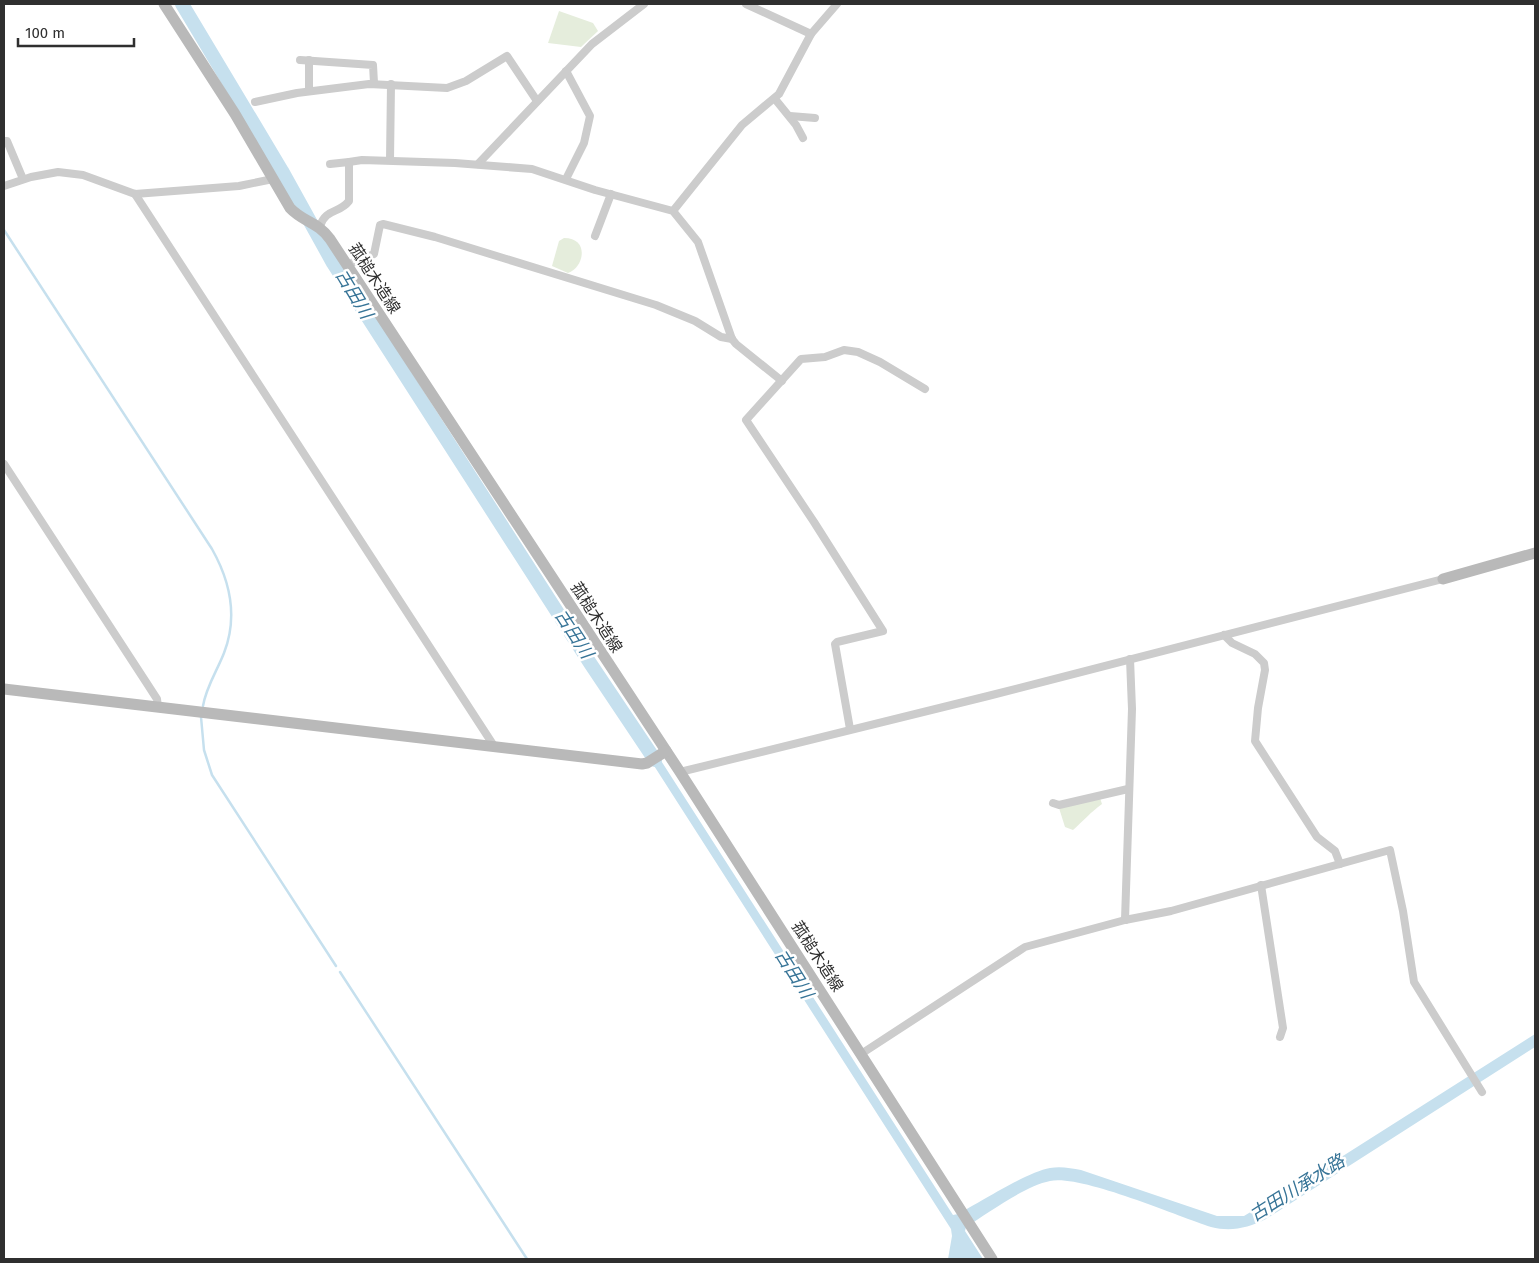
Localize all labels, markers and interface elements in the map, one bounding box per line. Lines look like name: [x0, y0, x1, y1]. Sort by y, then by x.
scale bar: [18, 15, 134, 47]
text: 100 m: [25, 24, 65, 42]
street label: 菰槌木造線: [345, 240, 404, 317]
water label: 古田川: [331, 265, 378, 325]
street label: 菰槌木造線: [567, 579, 626, 656]
water label: 古田川: [550, 605, 599, 664]
street label: 菰槌木造線: [788, 918, 847, 995]
water label: 古田川: [770, 945, 819, 1004]
water label: 古田川承水路: [1245, 1149, 1350, 1226]

